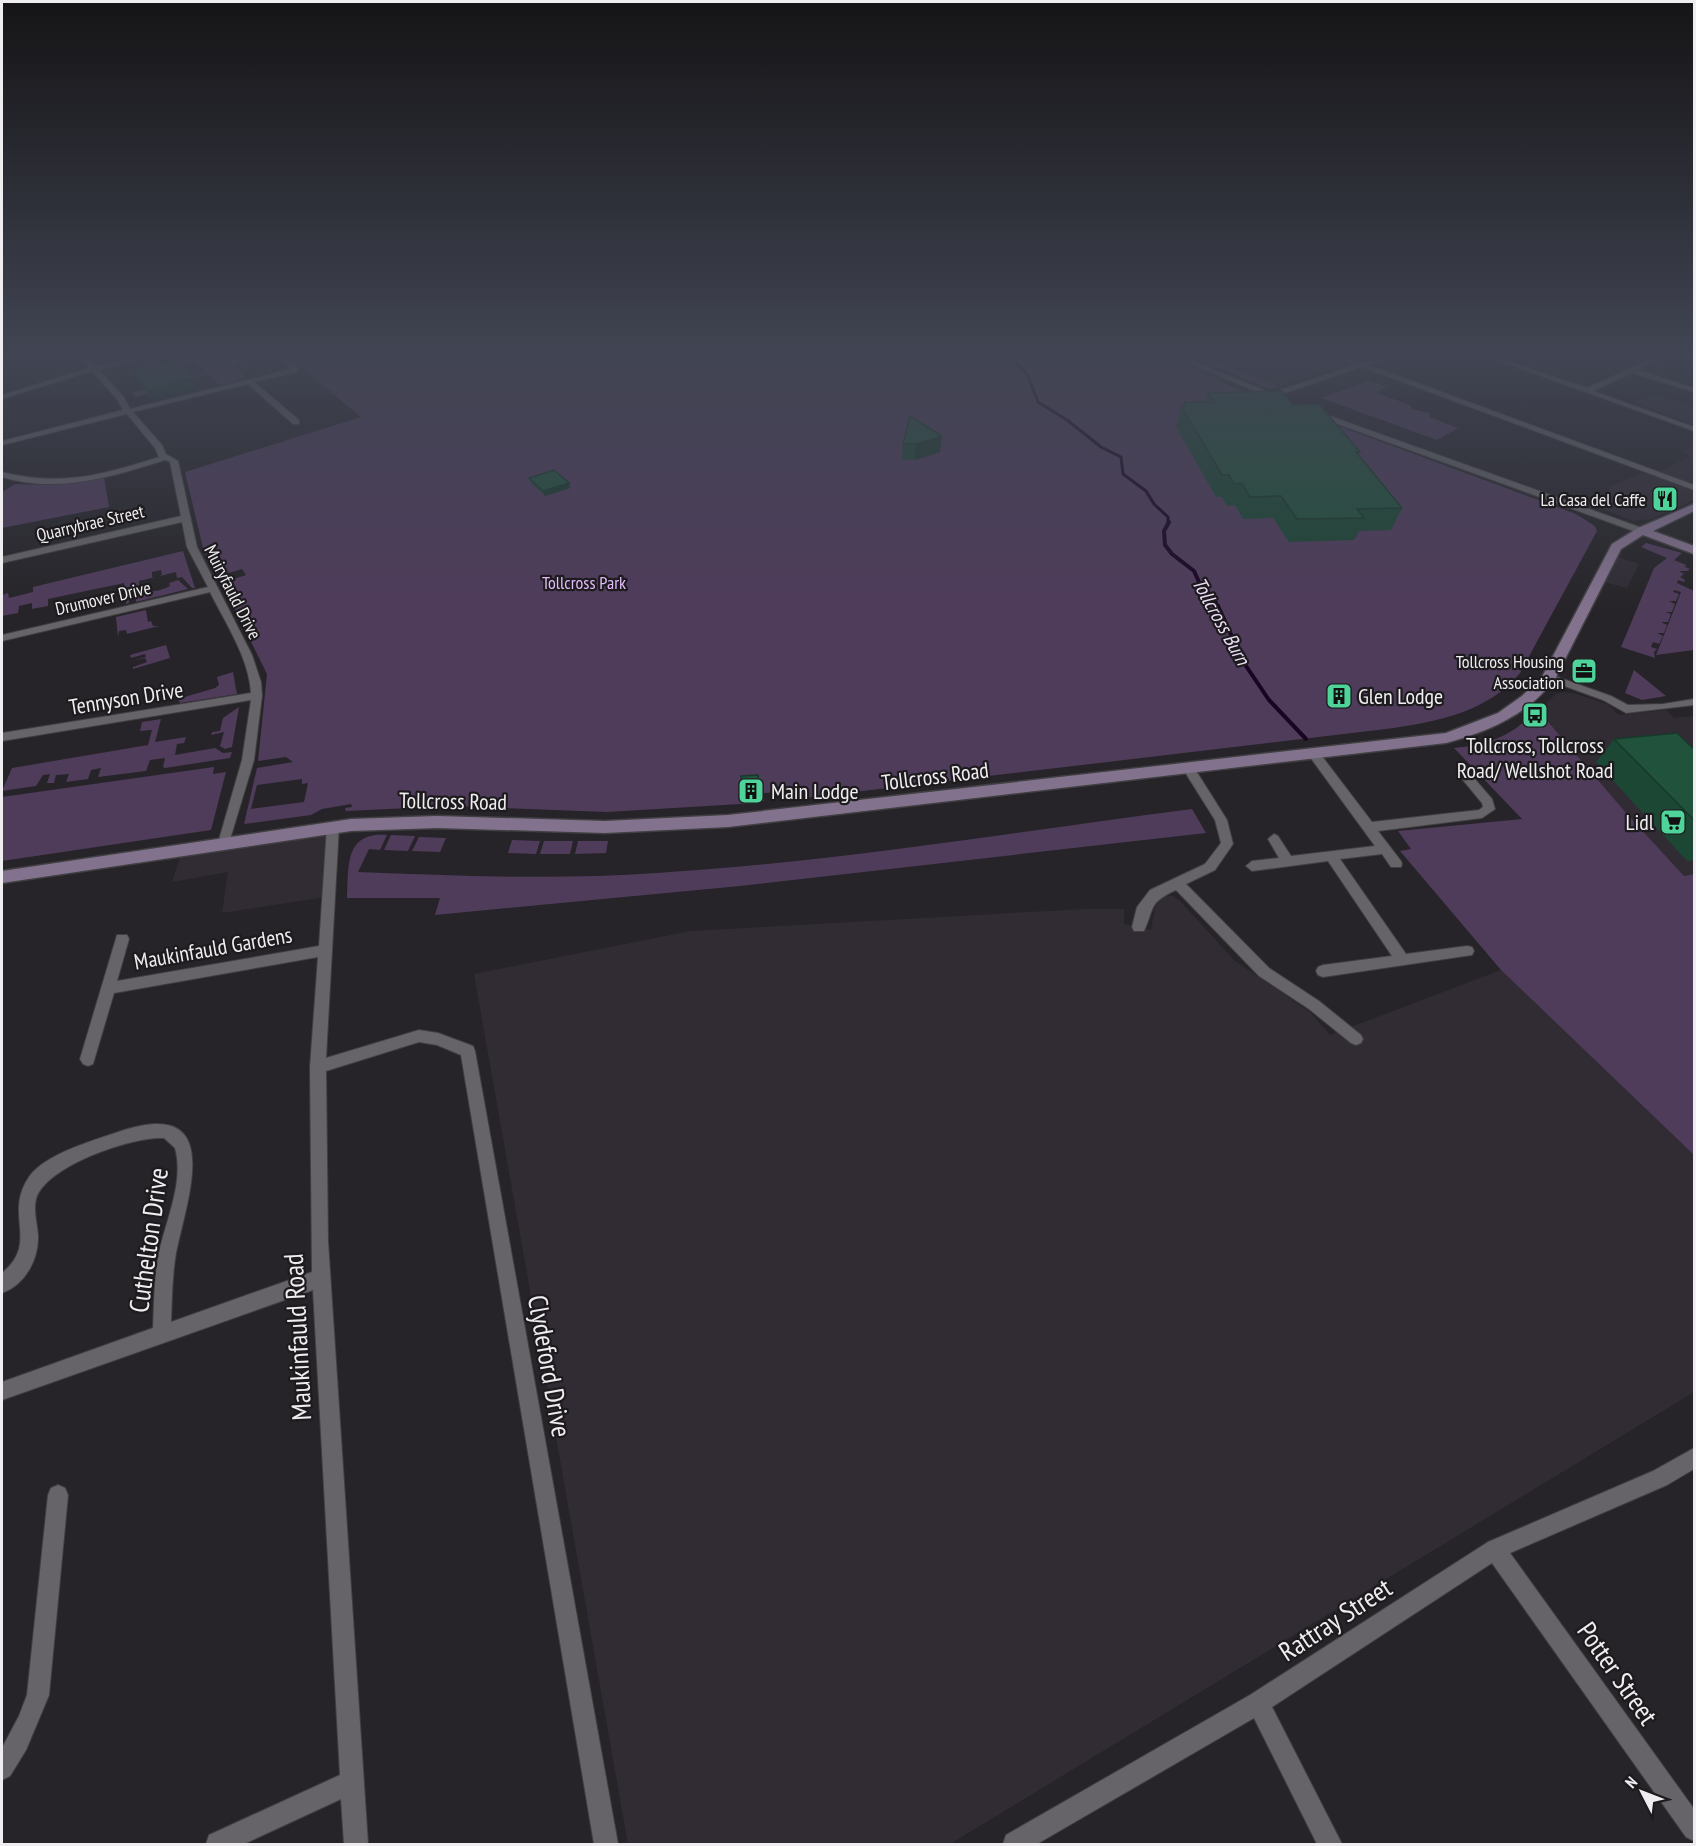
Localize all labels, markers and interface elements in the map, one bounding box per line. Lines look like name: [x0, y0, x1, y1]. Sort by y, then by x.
restaurant icon: La Casa del Caffe: [1650, 484, 1680, 514]
place label: La Casa del Caffe: [1540, 488, 1646, 511]
street label: Quarrybrae Street: [34, 499, 146, 547]
street label: Muiryfauld Drive: [199, 541, 267, 643]
park label: Tollcross Park: [542, 571, 626, 594]
water label: Tollcross Burn: [1186, 573, 1256, 670]
street label: Drumover Drive: [53, 576, 153, 620]
place label: Tollcross Housing Association: [1456, 650, 1564, 694]
office icon: Tollcross Housing Association: [1569, 656, 1599, 686]
street label: Tennyson Drive: [67, 675, 185, 721]
building icon: Glen Lodge: [1324, 681, 1354, 711]
place label: Glen Lodge: [1358, 682, 1443, 710]
bus stop icon: Tollcross, Tollcross Road/ Wellshot Road: [1520, 700, 1550, 730]
place label: Tollcross, Tollcross Road/ Wellshot Road: [1457, 731, 1613, 784]
street label: Tollcross Road: [880, 756, 990, 796]
building icon: Main Lodge: [736, 776, 766, 806]
place label: Main Lodge: [771, 777, 859, 805]
street label: Tollcross Road: [399, 786, 507, 816]
supermarket icon: Lidl: [1658, 807, 1688, 837]
place label: Lidl: [1625, 808, 1655, 836]
street label: Maukinfauld Gardens: [132, 920, 294, 976]
street label: Cuthelton Drive: [121, 1165, 175, 1315]
street label: Maukinfauld Road: [276, 1253, 318, 1421]
street label: Clydeford Drive: [521, 1292, 579, 1440]
street label: Rattray Street: [1272, 1570, 1398, 1668]
street label: Potter Street: [1570, 1615, 1666, 1731]
north arrow: [1612, 1762, 1672, 1822]
text: N: [1621, 1772, 1641, 1792]

